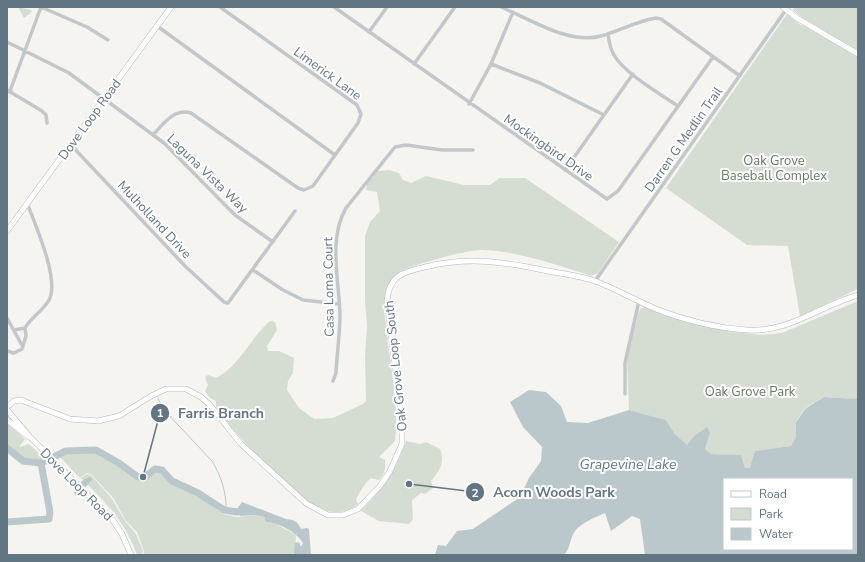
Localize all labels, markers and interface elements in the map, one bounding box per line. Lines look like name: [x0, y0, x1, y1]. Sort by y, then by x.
street label: Limerick Lane: [290, 43, 365, 105]
street label: Dove Loop Road: [54, 75, 125, 164]
street label: Darren G Medlin Trail: [641, 83, 727, 196]
street label: Mockingbird Drive: [500, 110, 597, 186]
street label: Laguna Vista Way: [163, 130, 252, 217]
park label: Oak Grove Baseball Complex: [721, 152, 827, 185]
street label: Mulholland Drive: [113, 177, 195, 263]
street label: Casa Loma Court: [319, 236, 339, 337]
street label: Oak Grove Loop South: [380, 300, 412, 432]
park label: Oak Grove Park: [705, 383, 796, 401]
callout: Farris Branch: [150, 400, 272, 426]
text: Farris Branch: [178, 404, 264, 423]
text: 1: [156, 405, 164, 421]
street label: Dove Loop Road: [36, 444, 117, 525]
water label: Grapevine Lake: [580, 455, 677, 474]
legend: [723, 478, 853, 550]
callout: Acorn Woods Park: [465, 479, 623, 505]
text: Acorn Woods Park: [493, 483, 615, 502]
text: 2: [471, 485, 479, 501]
text: Road: [759, 486, 787, 502]
text: Park: [759, 506, 784, 522]
text: Water: [759, 526, 793, 542]

